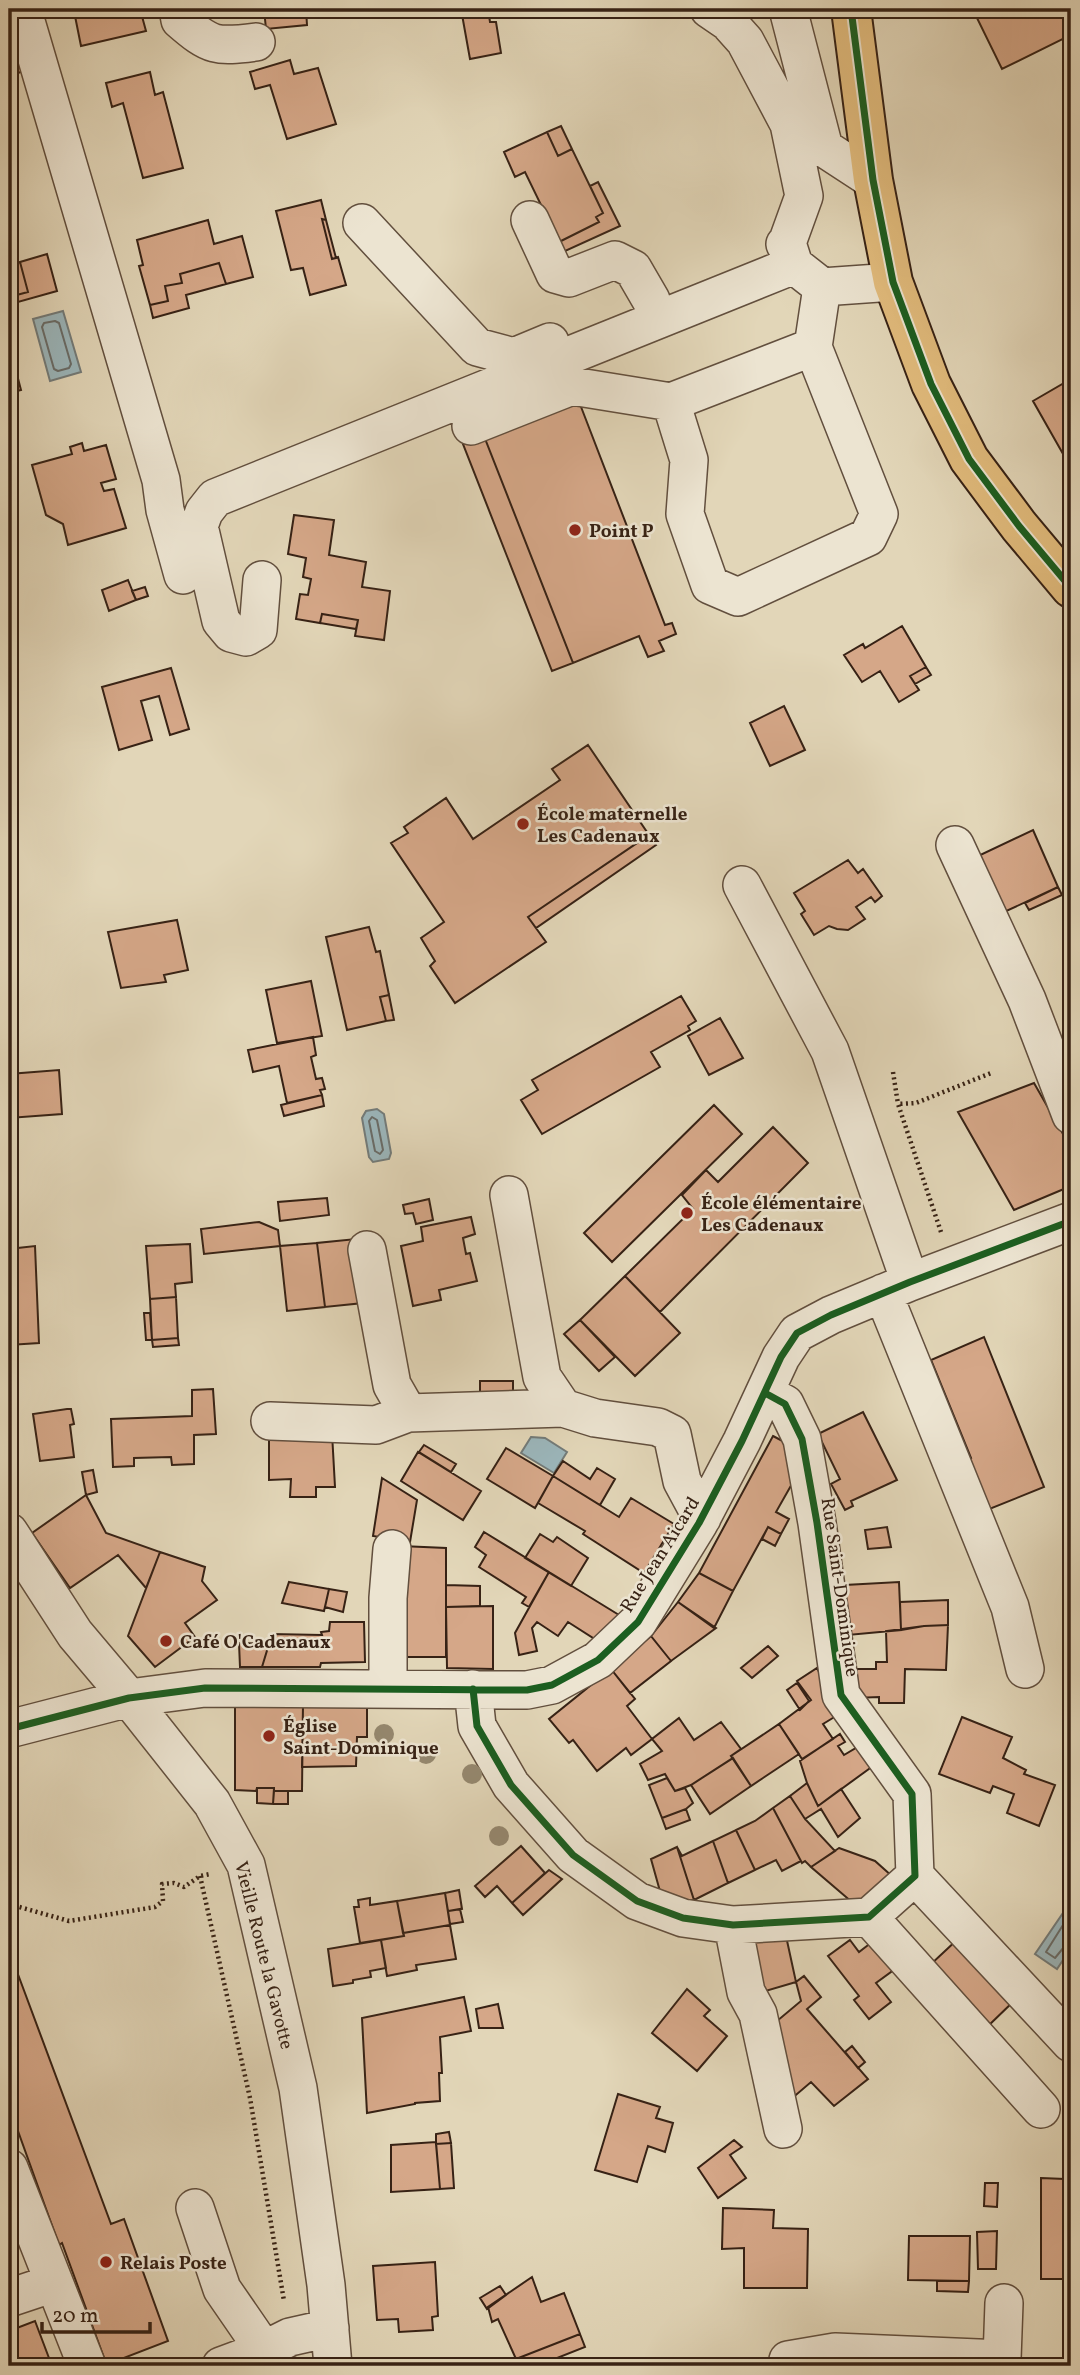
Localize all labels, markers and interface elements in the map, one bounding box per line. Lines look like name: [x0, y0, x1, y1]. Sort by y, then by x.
place label: Point P: [589, 519, 654, 545]
marker: Point P: [567, 522, 583, 538]
place label: École maternelle Les Cadenaux: [537, 802, 688, 850]
marker: École maternelle Les Cadenaux: [515, 816, 531, 832]
place label: École élémentaire Les Cadenaux: [701, 1191, 862, 1239]
marker: École élémentaire Les Cadenaux: [679, 1205, 695, 1221]
street label: Rue Jean Aicard: [615, 1492, 707, 1618]
street label: Rue Saint-Dominique: [814, 1496, 864, 1679]
place label: Café O'Cadenaux: [180, 1630, 331, 1656]
marker: Café O'Cadenaux: [158, 1633, 174, 1649]
place label: Église Saint-Dominique: [283, 1714, 439, 1762]
marker: Église Saint-Dominique: [261, 1728, 277, 1744]
street label: Vieille Route la Gavotte: [227, 1859, 299, 2052]
place label: Relais Poste: [120, 2251, 227, 2277]
marker: Relais Poste: [98, 2254, 114, 2270]
scale bar: [42, 2291, 150, 2335]
text: 20 m: [52, 2302, 98, 2331]

